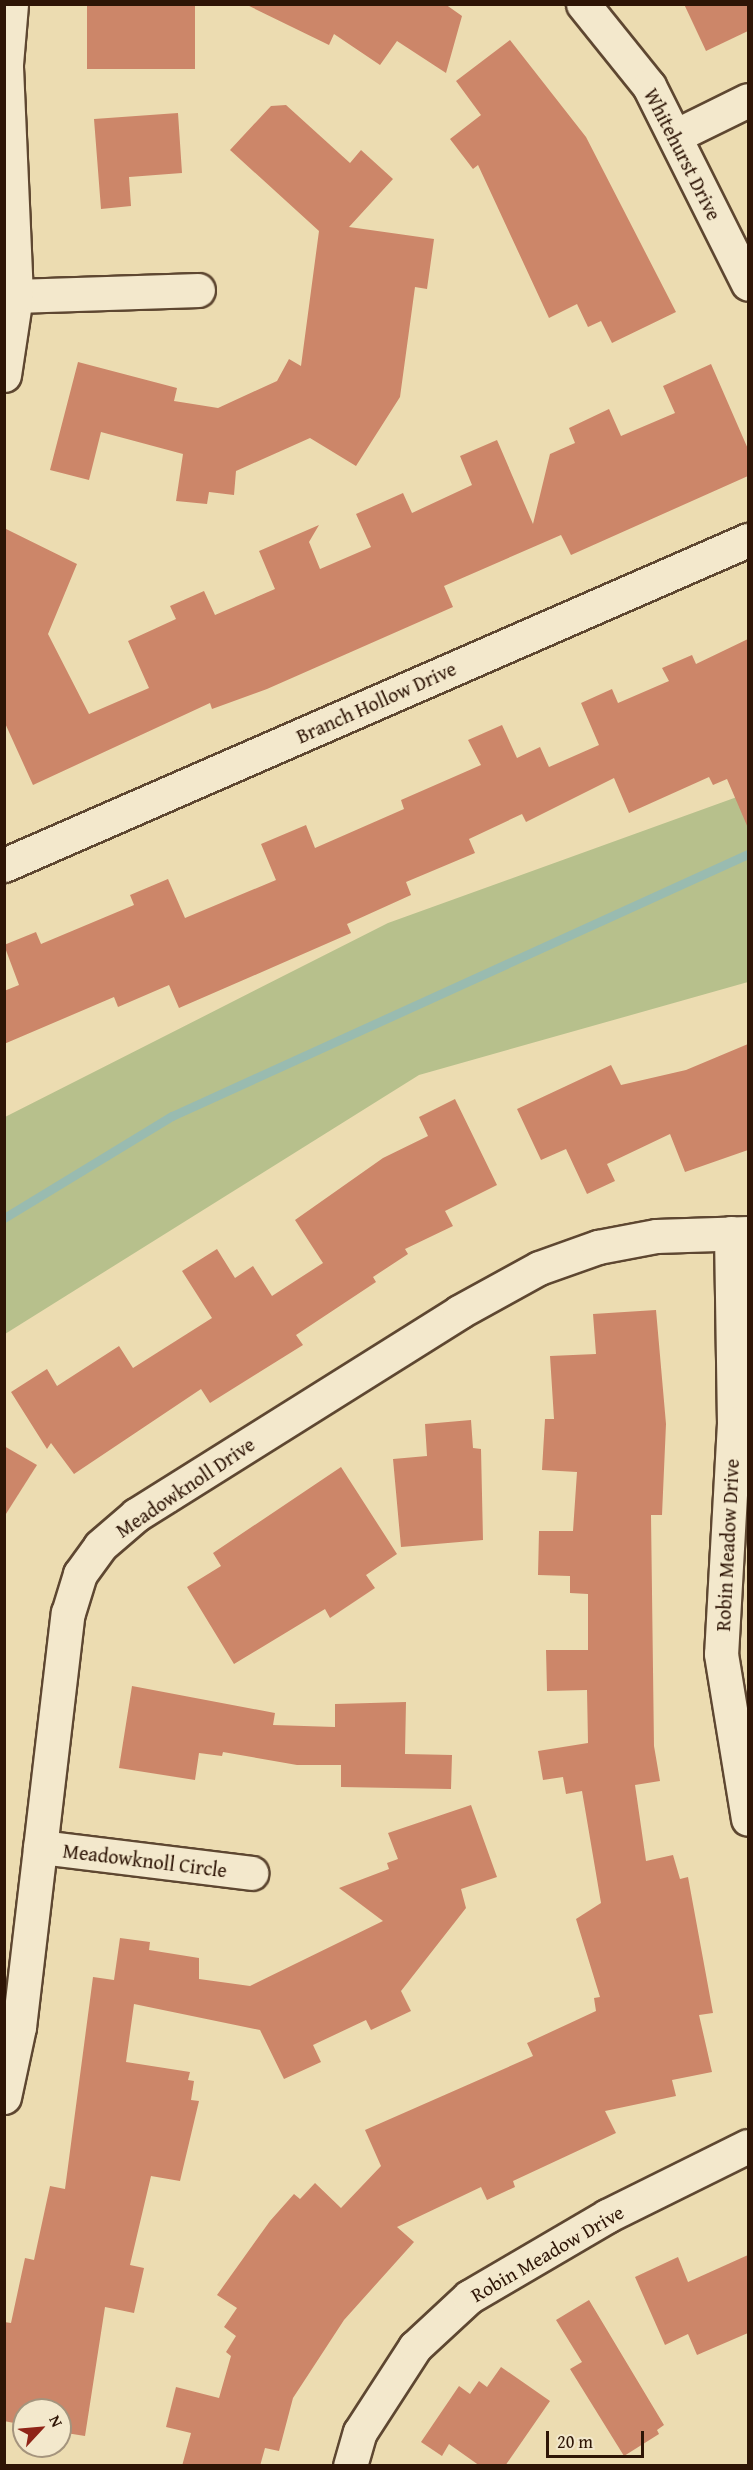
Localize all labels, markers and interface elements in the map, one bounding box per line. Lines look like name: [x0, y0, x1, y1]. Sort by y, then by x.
street label: Whitehurst Drive: [639, 84, 727, 224]
street label: Branch Hollow Drive: [292, 656, 460, 748]
street label: Meadowknoll Drive: [111, 1432, 259, 1542]
street label: Robin Meadow Drive: [710, 1458, 744, 1632]
street label: Meadowknoll Circle: [62, 1838, 228, 1882]
street label: Robin Meadow Drive: [466, 2199, 628, 2307]
north arrow: [12, 2398, 72, 2458]
text: N: [43, 2411, 70, 2431]
scale bar: [549, 2419, 646, 2457]
text: 20 m: [557, 2428, 593, 2455]

